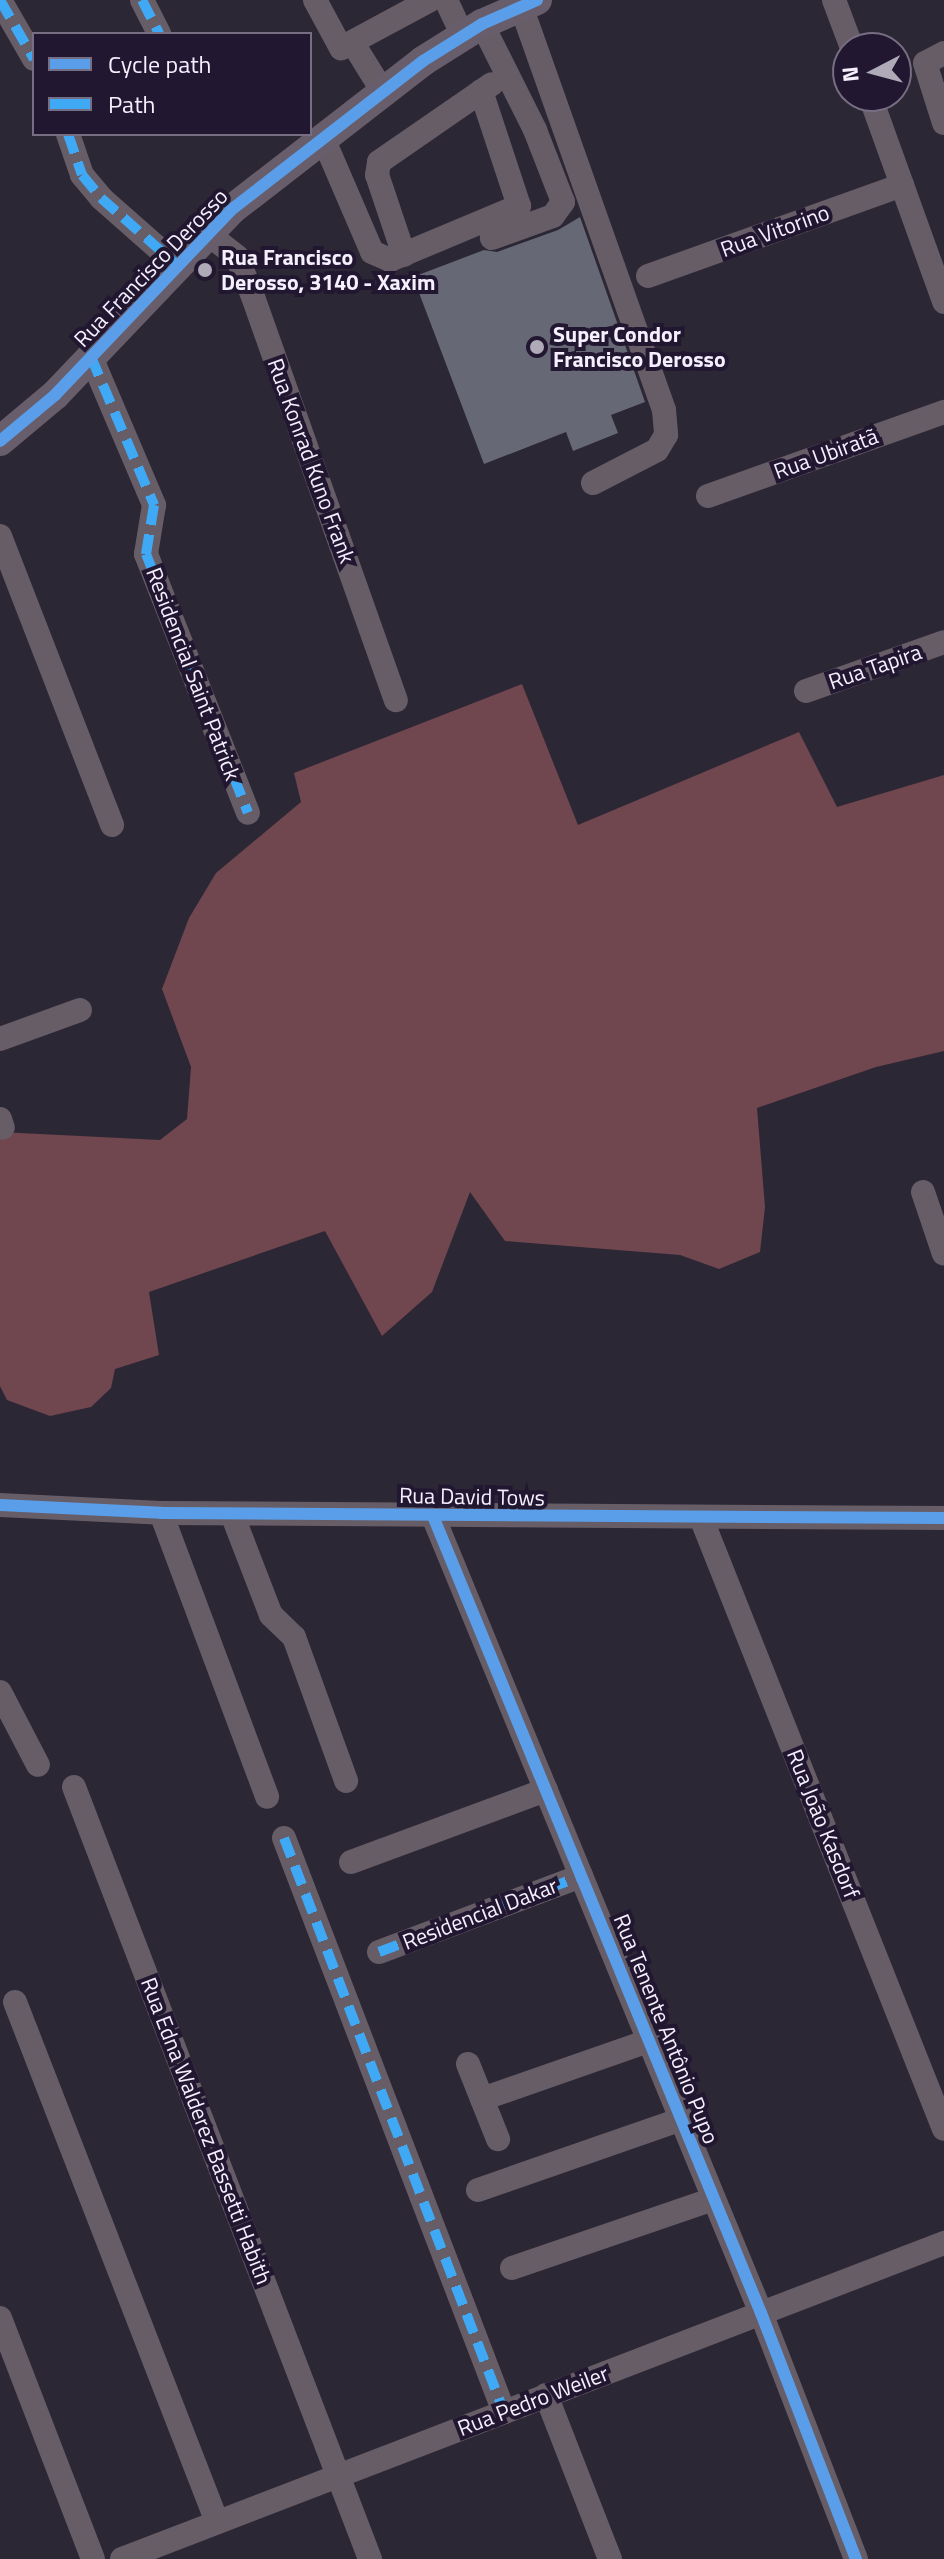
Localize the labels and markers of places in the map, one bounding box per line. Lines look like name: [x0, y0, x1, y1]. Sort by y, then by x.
place label: Rua Francisco Derosso, 3140 - Xaxim: [221, 244, 435, 296]
marker: Rua Francisco Derosso, 3140 - Xaxim: [196, 261, 214, 279]
place label: Super Condor Francisco Derosso: [553, 321, 726, 372]
marker: Super Condor Francisco Derosso: [528, 338, 546, 356]

